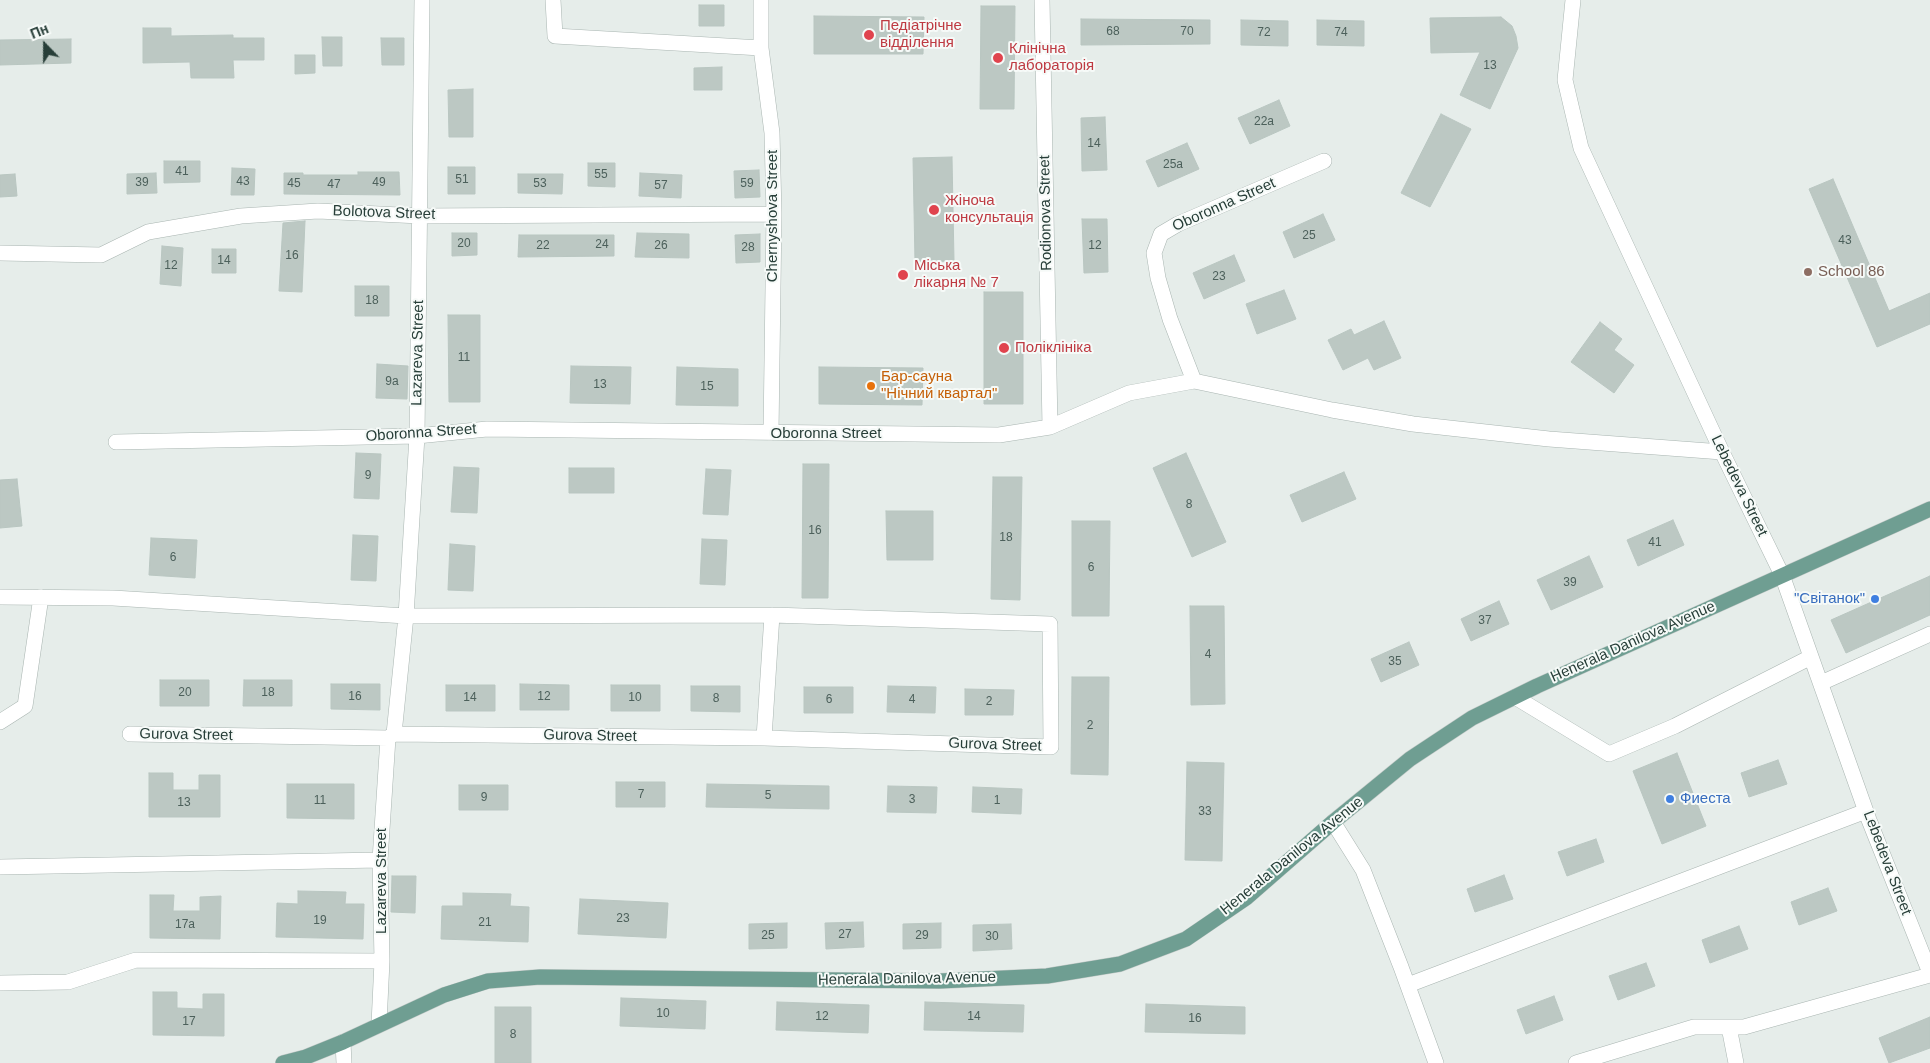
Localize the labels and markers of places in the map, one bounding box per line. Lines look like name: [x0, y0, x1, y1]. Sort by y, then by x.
place label: Педіатрічне відділення: [880, 17, 962, 52]
marker: Педіатрічне відділення: [862, 28, 876, 42]
place label: Клінічна лабораторія: [1009, 40, 1094, 75]
marker: Клінічна лабораторія: [991, 51, 1005, 65]
place label: Жіноча консультація: [945, 192, 1034, 227]
marker: Жіноча консультація: [927, 203, 941, 217]
place label: Міська лікарня № 7: [914, 257, 999, 292]
place label: School 86: [1818, 263, 1885, 281]
marker: School 86: [1802, 266, 1814, 278]
marker: Міська лікарня № 7: [896, 268, 910, 282]
place label: Поліклініка: [1015, 339, 1092, 357]
marker: Поліклініка: [997, 341, 1011, 355]
place label: Бар-сауна "Нічний квартал": [881, 368, 997, 403]
marker: Бар-сауна "Нічний квартал": [865, 380, 877, 392]
place label: "Світанок": [1794, 590, 1865, 608]
marker: "Світанок": [1869, 593, 1881, 605]
place label: Фиеста: [1680, 790, 1731, 808]
marker: Фиеста: [1664, 793, 1676, 805]

